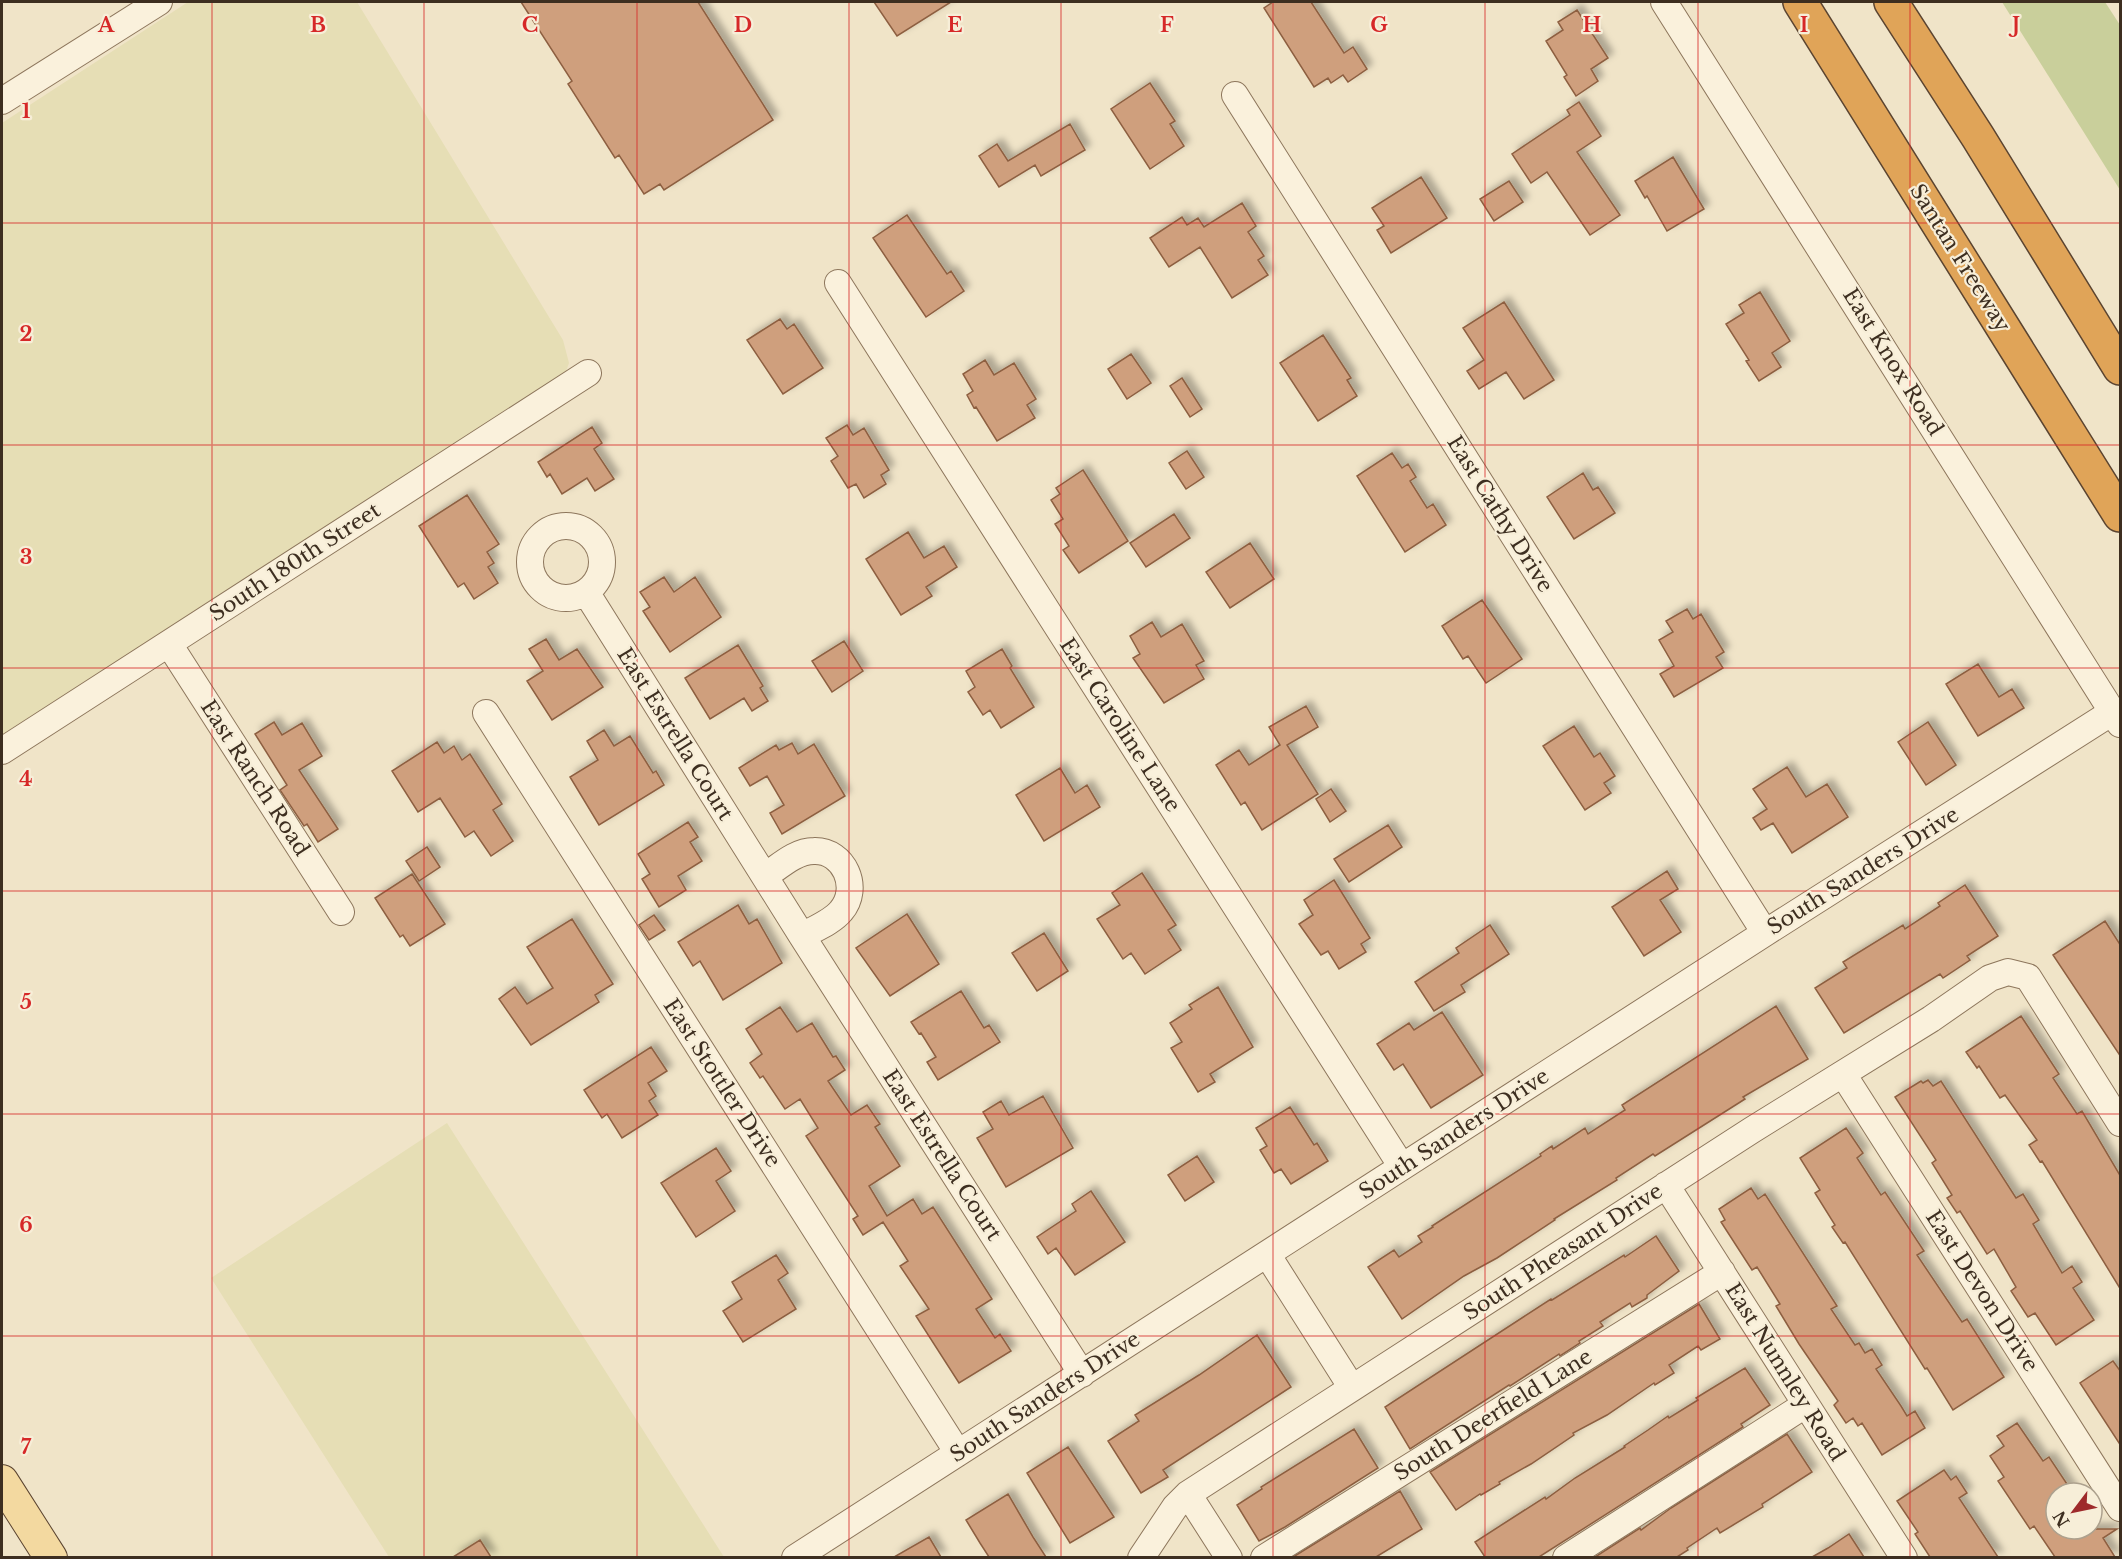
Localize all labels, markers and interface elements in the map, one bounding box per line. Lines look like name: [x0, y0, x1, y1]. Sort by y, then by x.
text: A: [97, 13, 115, 37]
text: B: [310, 13, 326, 37]
text: C: [522, 13, 538, 37]
text: D: [734, 13, 752, 37]
text: E: [947, 13, 963, 37]
text: F: [1160, 13, 1174, 37]
text: G: [1370, 13, 1388, 37]
text: H: [1583, 13, 1602, 37]
text: I: [1800, 13, 1808, 37]
text: J: [2008, 13, 2020, 37]
text: 1: [22, 99, 31, 123]
street label: Santan Freeway: [1904, 179, 2016, 337]
street label: East Knox Road: [1837, 284, 1949, 440]
text: 2: [19, 322, 33, 346]
street label: East Cathy Drive: [1441, 431, 1559, 597]
street label: South 180th Street: [205, 497, 385, 627]
text: 3: [20, 545, 32, 569]
street label: East Caroline Lane: [1054, 633, 1186, 817]
street label: East Estrella Court: [611, 643, 739, 825]
street label: East Ranch Road: [195, 695, 315, 861]
text: 4: [19, 767, 33, 791]
street label: South Sanders Drive: [1762, 801, 1964, 941]
text: 5: [20, 990, 32, 1014]
street label: East Stottler Drive: [658, 994, 786, 1172]
street label: South Sanders Drive: [1354, 1063, 1554, 1205]
street label: East Estrella Court: [877, 1065, 1007, 1245]
street label: South Pheasant Drive: [1459, 1178, 1667, 1326]
street label: East Devon Drive: [1920, 1205, 2044, 1377]
text: 6: [19, 1213, 33, 1237]
street label: East Nunnley Road: [1720, 1278, 1850, 1466]
street label: South Sanders Drive: [945, 1326, 1145, 1468]
street label: South Deerfield Lane: [1389, 1343, 1597, 1487]
text: 7: [21, 1435, 32, 1459]
north arrow: [2044, 1481, 2104, 1541]
text: N: [2049, 1507, 2074, 1531]

